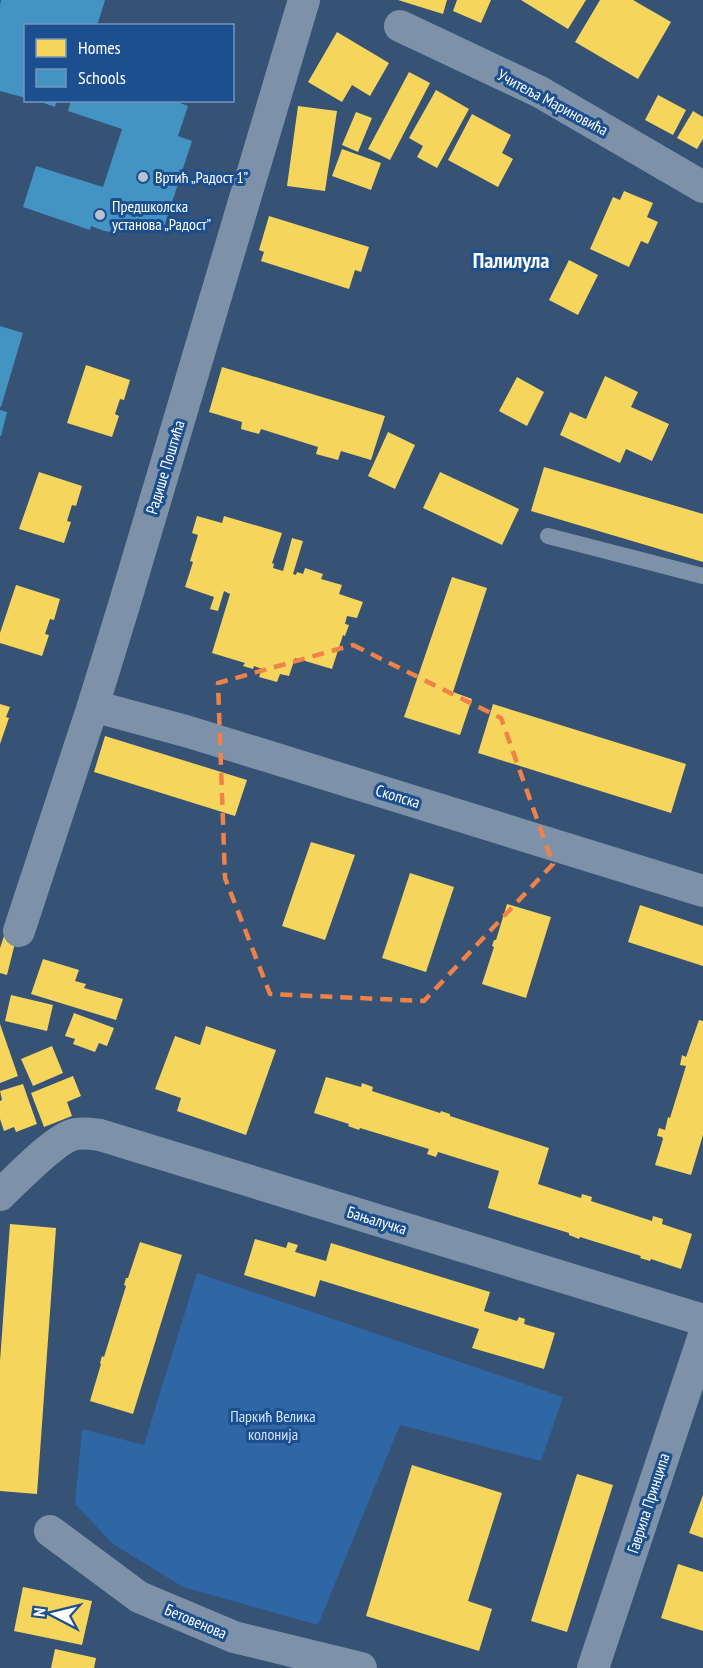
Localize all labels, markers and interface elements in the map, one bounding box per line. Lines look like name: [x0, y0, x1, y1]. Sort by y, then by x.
legend: [24, 24, 234, 102]
text: Homes: [78, 36, 121, 59]
street label: Учитеља Мариновића: [494, 64, 612, 140]
text: Schools: [78, 66, 126, 89]
place label: Вртић „Радост 1”: [155, 167, 249, 187]
marker: Вртић „Радост 1”: [136, 170, 150, 184]
place label: Предшколска установа „Радост”: [112, 196, 212, 234]
marker: Предшколска установа „Радост”: [93, 208, 107, 222]
district label: Палилула: [473, 246, 549, 274]
street label: Радише Поштића: [141, 418, 189, 516]
street label: Скопска: [373, 780, 423, 812]
street label: Бањалучка: [345, 1201, 409, 1239]
park label: Паркић Велика колонија: [230, 1406, 316, 1444]
street label: Гаврила Принципа: [622, 1450, 674, 1556]
north arrow: [24, 1584, 84, 1644]
street label: Бетовенова: [162, 1599, 230, 1643]
text: N: [29, 1607, 50, 1618]

